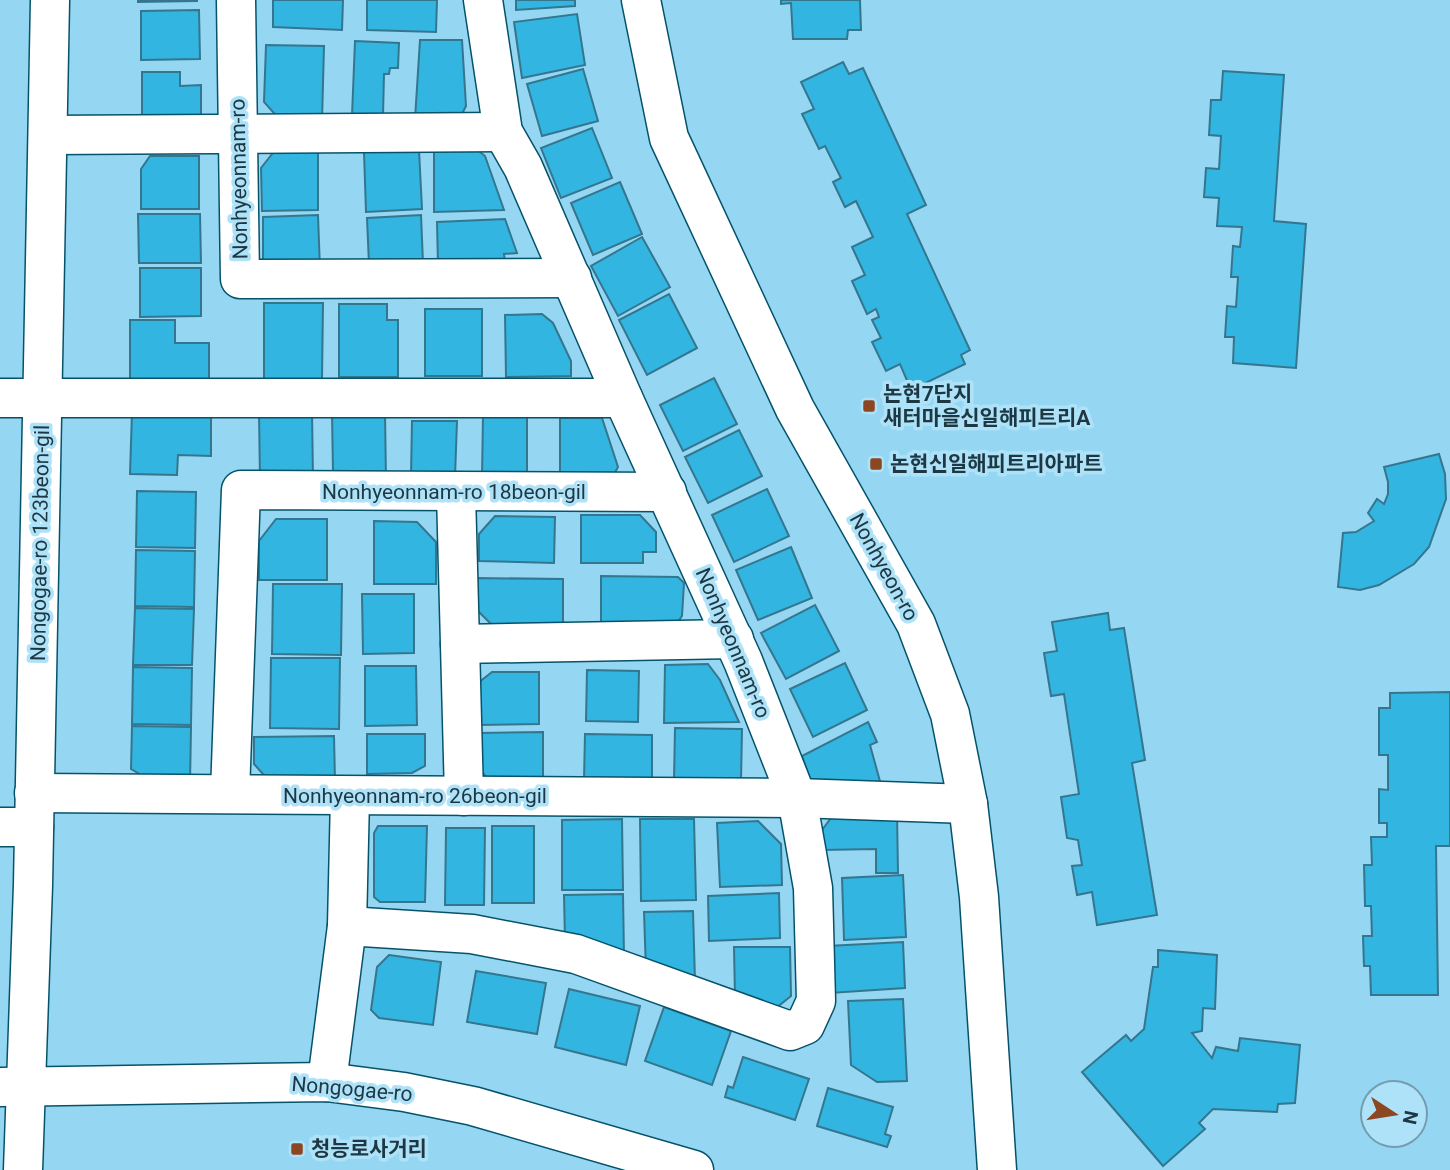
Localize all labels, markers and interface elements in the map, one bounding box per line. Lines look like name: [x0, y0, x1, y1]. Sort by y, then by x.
street label: Nonhyeonnam-ro: [226, 98, 252, 260]
place label: 논현7단지 새터마을신일해피트리A: [883, 382, 1091, 430]
marker: 논현7단지 새터마을신일해피트리A: [861, 398, 877, 414]
street label: Nongogae-ro 123beon-gil: [26, 425, 54, 661]
place label: 논현신일해피트리아파트: [890, 452, 1103, 476]
marker: 논현신일해피트리아파트: [868, 456, 884, 472]
street label: Nonhyeonnam-ro 18beon-gil: [322, 480, 586, 504]
street label: Nonhyeon-ro: [845, 509, 923, 625]
street label: Nonhyeonnam-ro: [691, 564, 775, 722]
street label: Nonhyeonnam-ro 26beon-gil: [283, 784, 547, 808]
street label: Nongogae-ro: [290, 1072, 414, 1106]
north arrow: [1359, 1079, 1429, 1149]
text: N: [1397, 1108, 1423, 1126]
place label: 청능로사거리: [311, 1137, 427, 1161]
marker: 청능로사거리: [289, 1141, 305, 1157]

